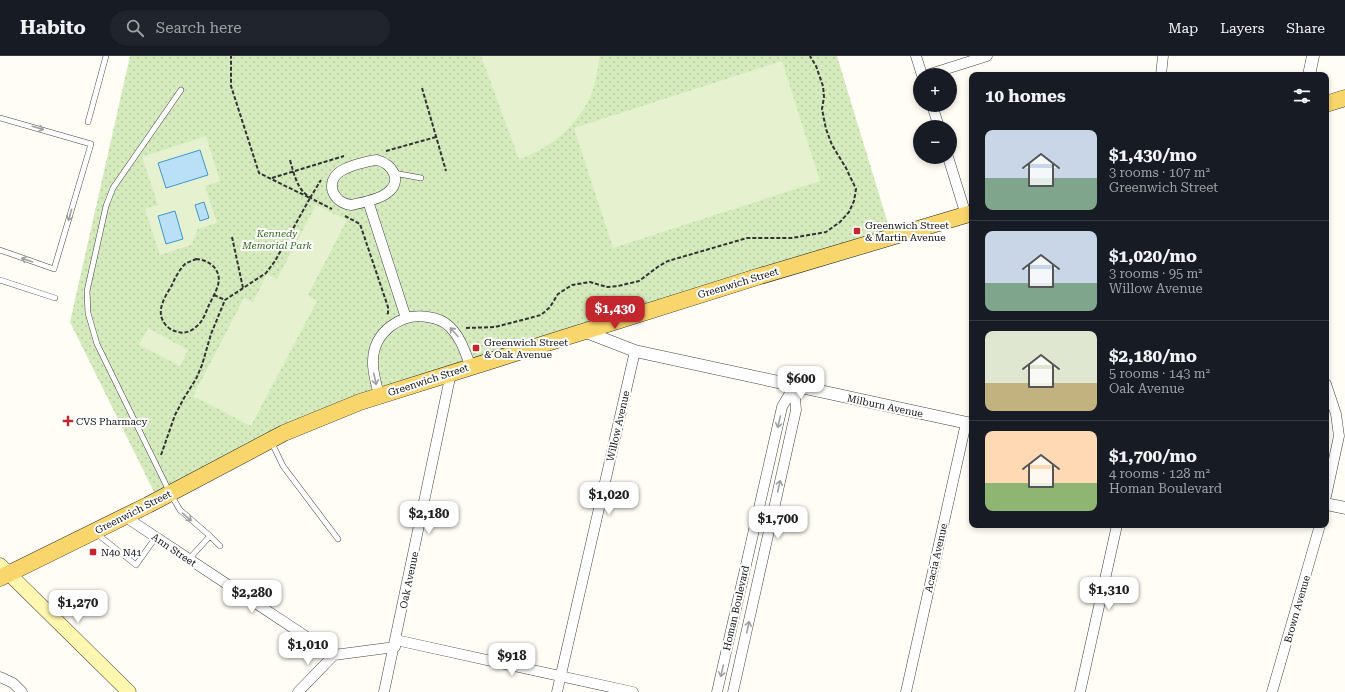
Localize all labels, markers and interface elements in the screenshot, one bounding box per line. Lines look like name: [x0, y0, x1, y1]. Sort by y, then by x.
search box: [110, 10, 390, 46]
text: Habito: [20, 16, 86, 39]
icon: search: [124, 17, 146, 39]
text: Search here: [156, 19, 242, 37]
text: Map: [1168, 20, 1198, 36]
text: Layers: [1220, 20, 1264, 36]
text: Share: [1286, 20, 1325, 36]
map controls: [913, 68, 957, 164]
button: +: [913, 68, 957, 112]
icon: filters: [1291, 85, 1313, 107]
text: 10 homes: [985, 86, 1066, 106]
button: −: [913, 120, 957, 164]
one-way arrow: [31, 125, 44, 132]
text: $1,430/mo: [1109, 145, 1197, 165]
icon: home: [1017, 146, 1065, 194]
text: 3 rooms · 107 m²: [1109, 165, 1210, 180]
text: Greenwich Street: [1109, 180, 1218, 195]
one-way arrow: [66, 208, 73, 221]
place label: Greenwich Street & Martin Avenue: [865, 220, 949, 243]
marker: Greenwich Street & Martin Avenue: [852, 226, 862, 236]
park label: Kennedy Memorial Park: [241, 228, 312, 251]
text: $1,020/mo: [1109, 246, 1197, 266]
icon: home: [1017, 247, 1065, 295]
one-way arrow: [21, 256, 34, 263]
street label: Greenwich Street: [696, 265, 780, 301]
text: 3 rooms · 95 m²: [1109, 266, 1203, 281]
text: Willow Avenue: [1109, 281, 1203, 296]
pin: $1,430: [582, 296, 648, 330]
text: $1,430: [595, 301, 635, 316]
one-way arrow: [449, 327, 459, 337]
place label: Greenwich Street & Oak Avenue: [484, 337, 568, 360]
marker: Greenwich Street & Oak Avenue: [471, 343, 481, 353]
text: $2,180/mo: [1109, 346, 1197, 366]
icon: home: [1017, 347, 1065, 395]
street label: Greenwich Street: [386, 362, 470, 398]
pin: $600: [777, 366, 825, 400]
text: 5 rooms · 143 m²: [1109, 366, 1210, 381]
text: $600: [786, 371, 816, 386]
one-way arrow: [372, 373, 380, 386]
text: Oak Avenue: [1109, 381, 1185, 396]
street label: Willow Avenue: [605, 389, 632, 462]
street label: Milburn Avenue: [846, 393, 925, 420]
one-way arrow: [774, 415, 782, 428]
marker: CVS Pharmacy: [63, 416, 73, 426]
place label: CVS Pharmacy: [76, 416, 147, 427]
text: $1,700/mo: [1109, 446, 1197, 466]
icon: home: [1017, 447, 1065, 495]
text: 4 rooms · 128 m²: [1109, 466, 1210, 481]
one-way arrow: [775, 480, 783, 493]
text: Homan Boulevard: [1109, 481, 1222, 496]
pin: $1,020: [576, 482, 642, 516]
text: $1,020: [589, 487, 629, 502]
street label: Greenwich Street: [93, 488, 173, 536]
pin: $2,180: [396, 501, 462, 535]
text: $2,180: [409, 506, 449, 521]
pin: $1,700: [745, 506, 811, 540]
text: $1,700: [758, 511, 798, 526]
one-way arrow: [182, 512, 193, 521]
street label: Acacia Avenue: [923, 522, 949, 594]
street label: Ann Street: [150, 531, 198, 569]
marker: N40 N41: [88, 547, 98, 557]
place label: N40 N41: [101, 547, 142, 558]
street label: Oak Avenue: [398, 550, 421, 610]
street label: Homan Boulevard: [721, 564, 751, 652]
street label: Brown Avenue: [1282, 573, 1312, 644]
pin: $1,310: [1076, 577, 1142, 611]
pin: $2,280: [219, 580, 285, 614]
text: $1,310: [1089, 582, 1129, 597]
text: $2,280: [232, 585, 272, 600]
pin: $1,270: [45, 590, 111, 624]
text: $1,270: [58, 595, 98, 610]
one-way arrow: [744, 620, 752, 633]
pin: $1,010: [275, 632, 341, 666]
text: $1,010: [288, 637, 328, 652]
pin: $918: [488, 643, 536, 677]
text: $918: [497, 648, 527, 663]
one-way arrow: [717, 665, 725, 678]

